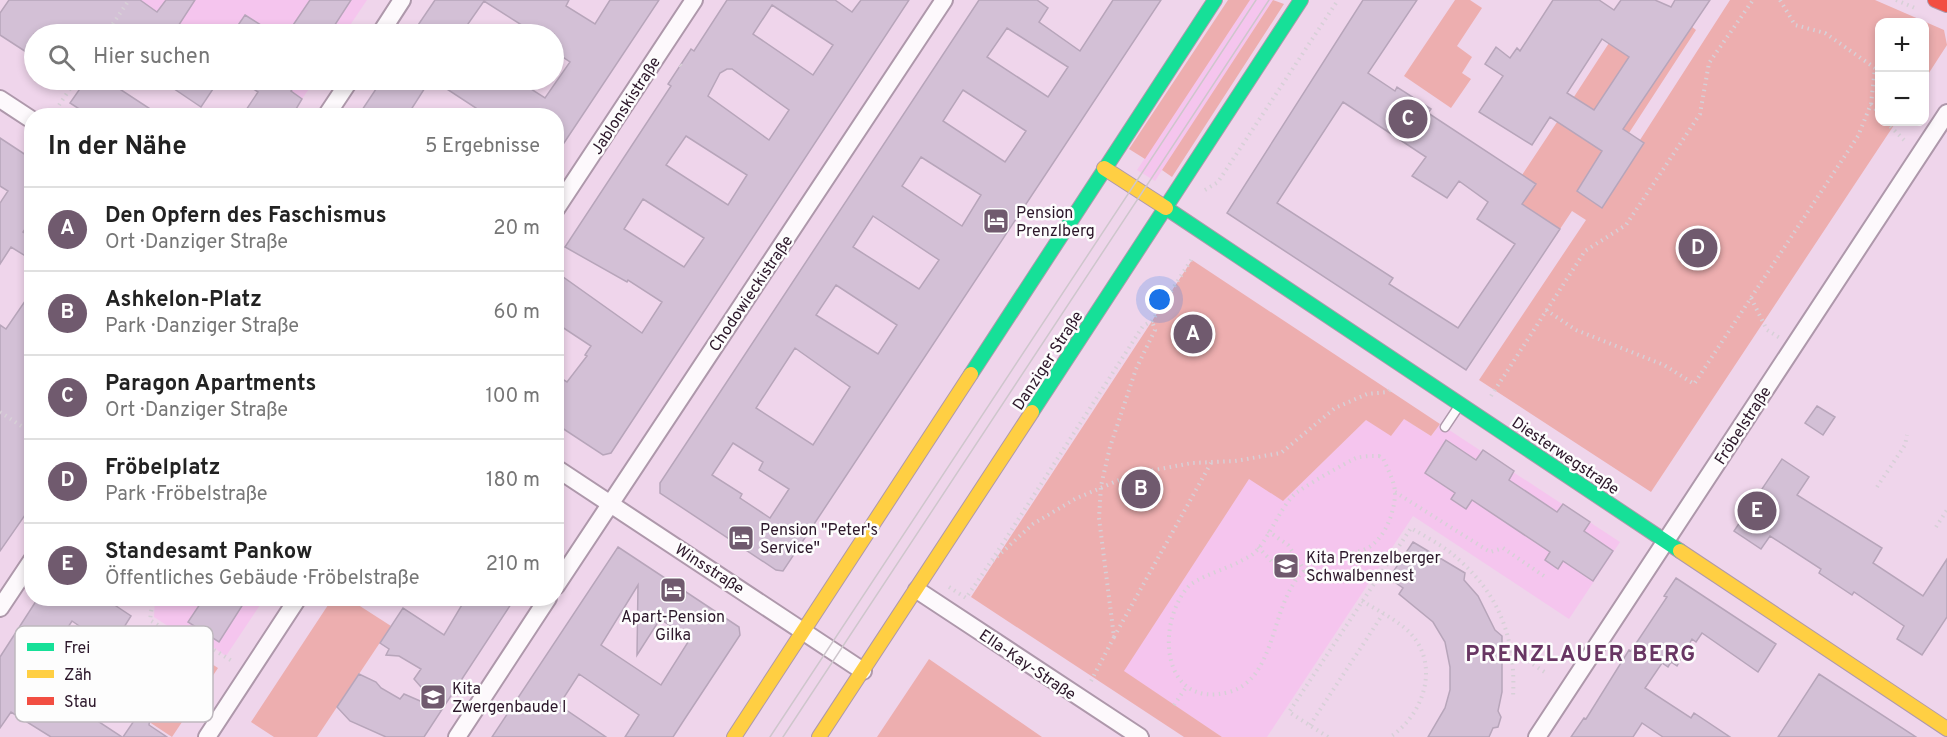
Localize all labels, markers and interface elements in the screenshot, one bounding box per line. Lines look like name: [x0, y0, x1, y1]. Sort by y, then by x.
map controls: [1875, 18, 1929, 126]
button: +: [1875, 18, 1929, 72]
search box: [24, 24, 564, 90]
icon: search: [45, 41, 78, 74]
text: Hier suchen: [93, 44, 210, 71]
street label: Jablonskistraße: [588, 53, 666, 159]
button: −: [1875, 72, 1929, 126]
pin: C: [1388, 96, 1428, 142]
text: In der Nähe: [48, 131, 187, 164]
text: 5 Ergebnisse: [425, 134, 540, 160]
text: Den Opfern des Faschismus: [105, 203, 387, 230]
place label: Pension Prenzlberg: [1016, 204, 1095, 242]
hotel icon: Pension Prenzlberg: [981, 206, 1011, 236]
text: A: [60, 216, 75, 242]
text: 20 m: [493, 216, 540, 242]
pin: D: [1678, 226, 1718, 270]
text: Ort · Danziger Straße: [105, 230, 288, 256]
street label: Chodowieckistraße: [705, 232, 798, 356]
your location: [1145, 285, 1174, 314]
text: Ashkelon-Platz: [105, 287, 262, 314]
text: B: [61, 300, 74, 326]
text: 60 m: [494, 300, 540, 326]
street label: Danziger Straße: [1009, 308, 1088, 415]
pin: A: [1174, 312, 1212, 356]
text: Park · Danziger Straße: [105, 314, 299, 340]
text: Paragon Apartments: [105, 371, 316, 398]
street label: Fröbelstraße: [1711, 383, 1776, 469]
text: C: [61, 384, 74, 410]
text: 100 m: [485, 384, 540, 410]
text: Ort · Danziger Straße: [105, 398, 288, 424]
street label: Diesterwegstraße: [1507, 413, 1622, 500]
text: Fröbelplatz: [105, 455, 220, 482]
pin: B: [1122, 466, 1160, 512]
text: D: [60, 468, 75, 494]
text: 180 m: [486, 468, 540, 494]
text: Park · Fröbelstraße: [105, 482, 268, 508]
pin: E: [1738, 488, 1776, 534]
place label: Pension "Peter's Service": [760, 521, 878, 559]
hotel icon: Pension "Peter's Service": [726, 523, 756, 553]
text: Standesamt Pankow: [105, 539, 313, 566]
street label: Winsstraße: [671, 540, 747, 599]
place label: Kita Prenzelberger Schwalbennest: [1306, 549, 1441, 587]
school or university icon: Kita Prenzelberger Schwalbennest: [1271, 551, 1301, 581]
text: E: [61, 552, 74, 578]
text: 210 m: [486, 552, 540, 578]
text: Öffentliches Gebäude · Fröbelstraße: [105, 566, 419, 592]
hotel icon: Apart-Pension Gilka: [658, 575, 688, 605]
place label: Apart-Pension Gilka: [621, 608, 725, 646]
legend: [15, 626, 213, 722]
street label: Ella-Kay-Straße: [975, 626, 1079, 705]
text: Frei: [64, 639, 90, 659]
district label: PRENZLAUER BERG: [1465, 642, 1697, 669]
text: Zäh: [64, 666, 92, 686]
place label: Kita Zwergenbaude I: [452, 680, 567, 718]
school or university icon: Kita Zwergenbaude I: [418, 682, 448, 712]
text: Stau: [64, 693, 97, 713]

